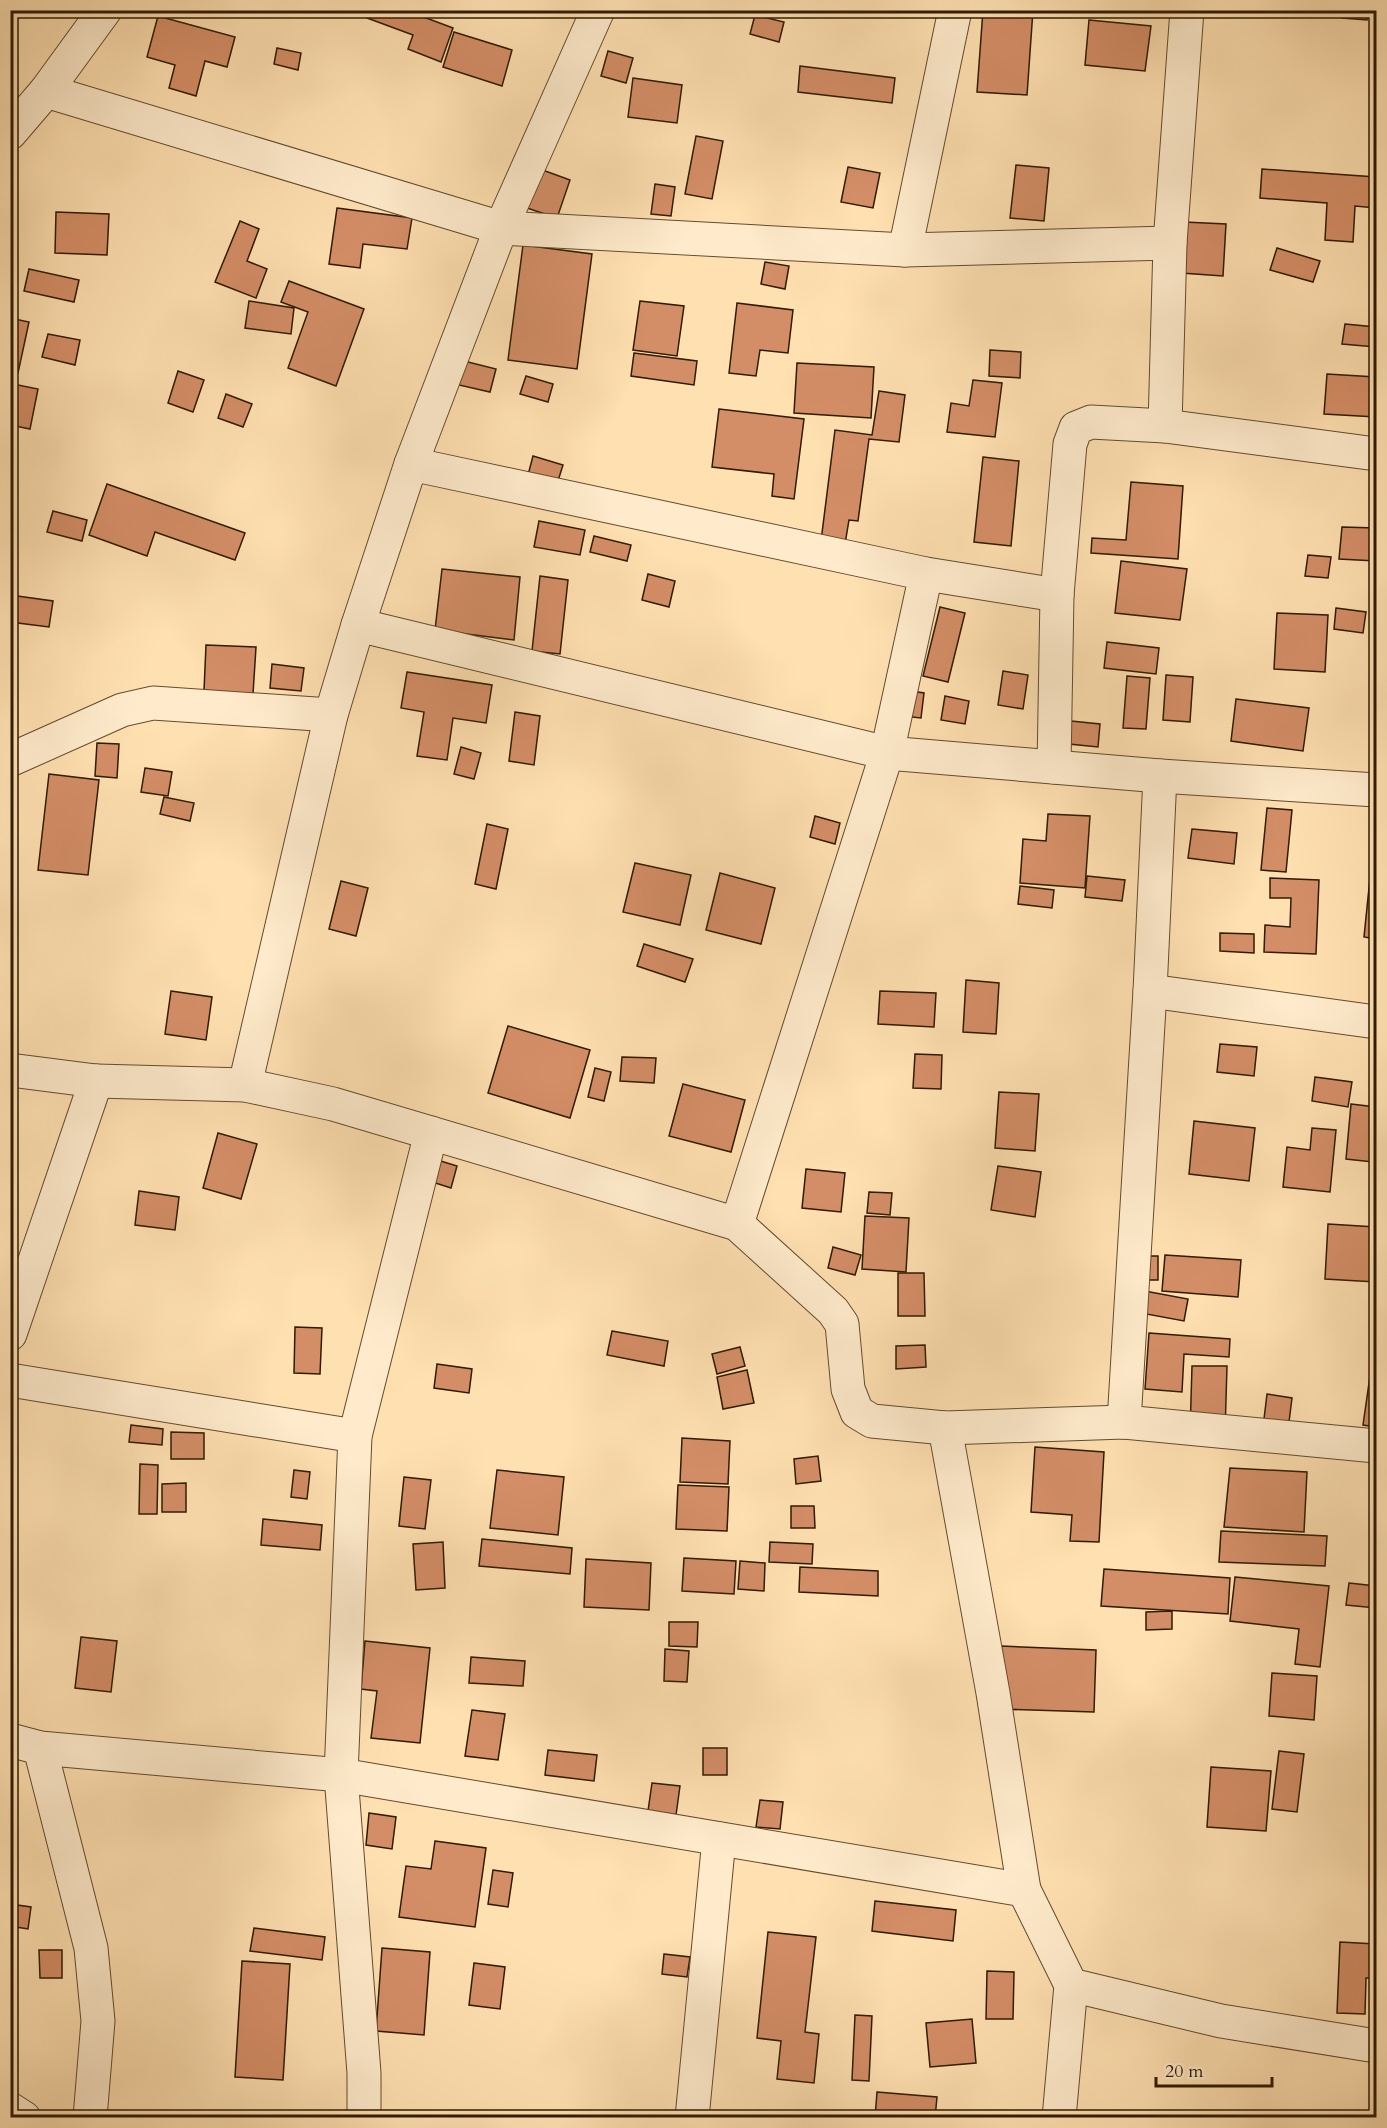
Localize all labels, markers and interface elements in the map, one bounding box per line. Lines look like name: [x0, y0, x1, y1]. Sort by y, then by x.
scale bar: [1156, 2050, 1272, 2088]
text: 20 m: [1165, 2059, 1204, 2084]

